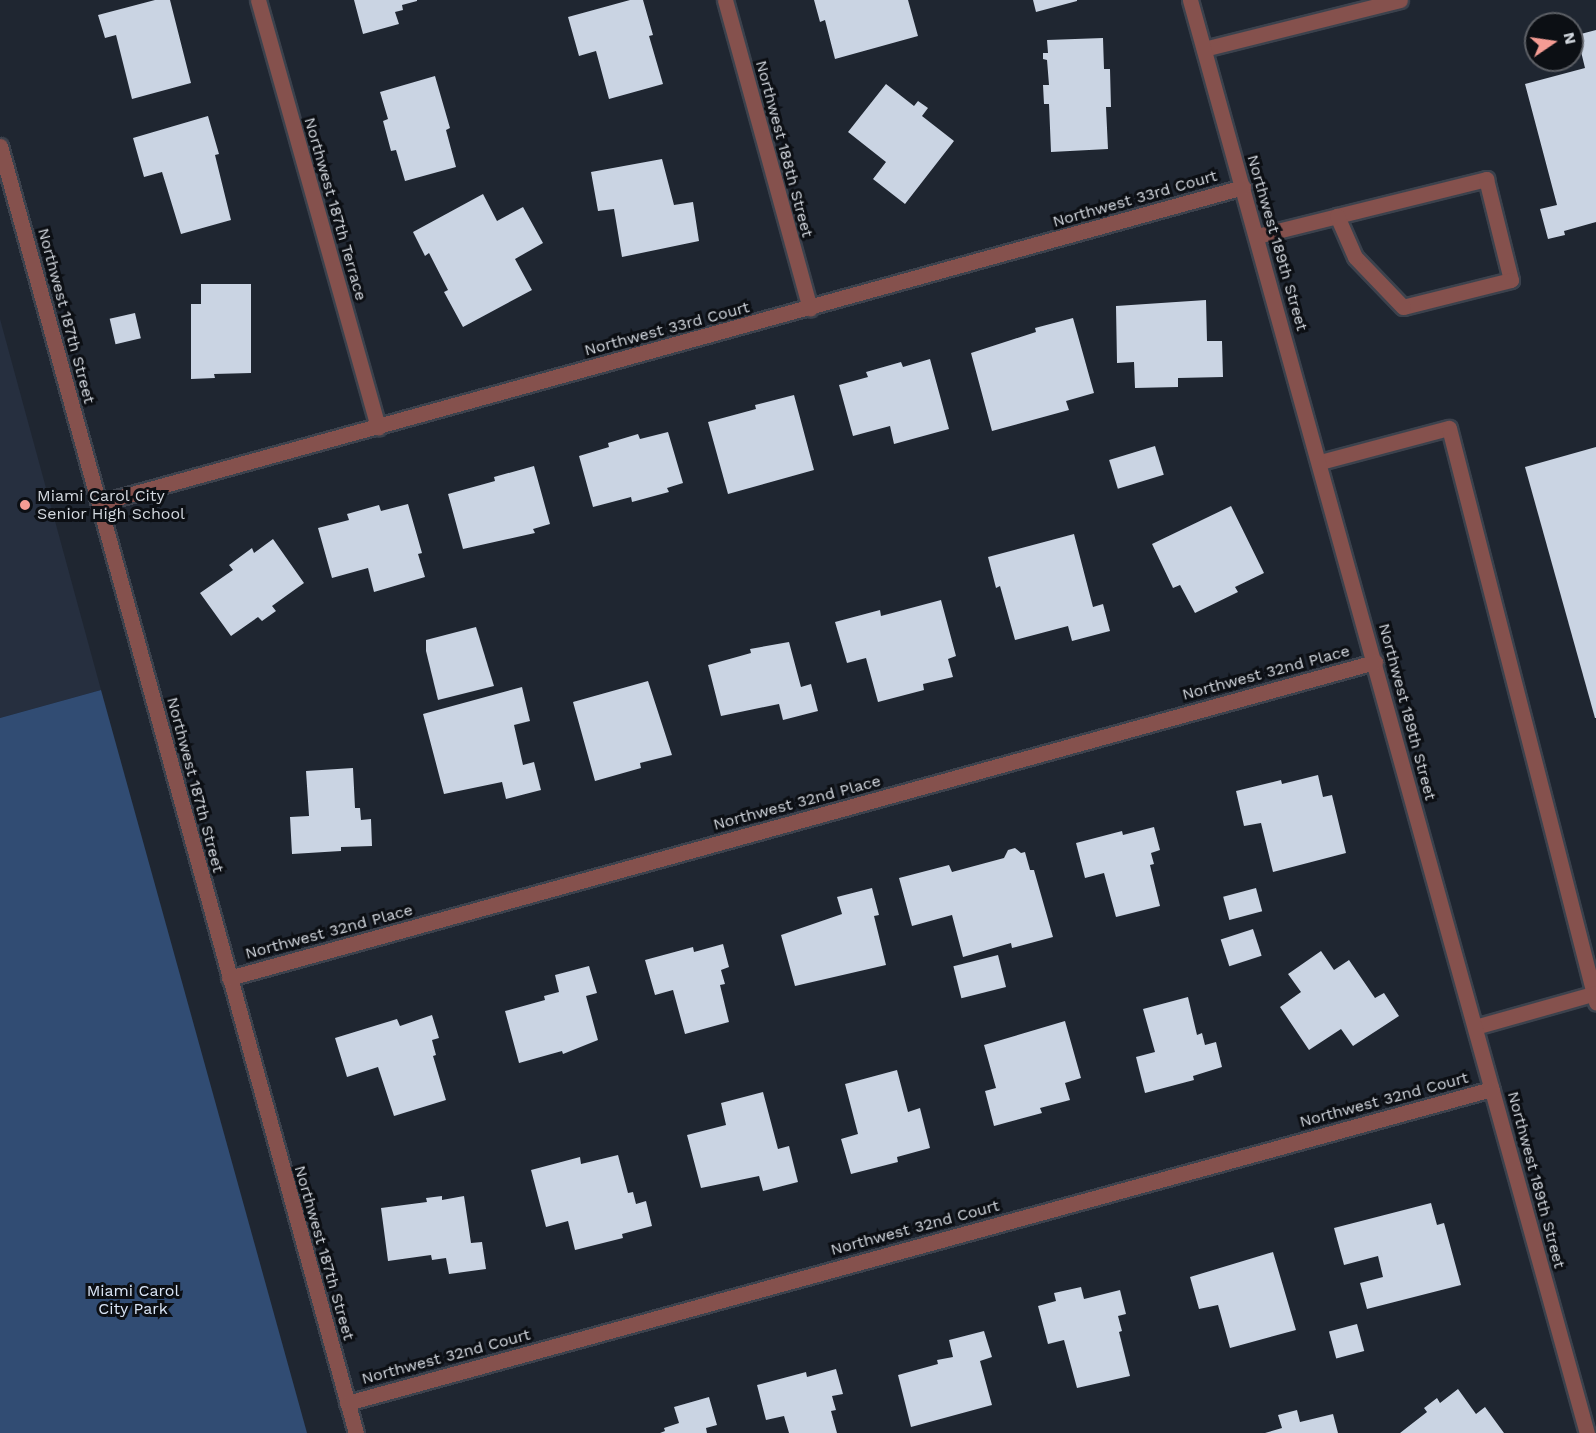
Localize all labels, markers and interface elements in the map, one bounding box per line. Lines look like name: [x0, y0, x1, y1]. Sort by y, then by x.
north arrow: [1524, 12, 1584, 72]
text: N: [1559, 30, 1581, 46]
street label: Northwest 188th Street: [751, 58, 817, 240]
street label: Northwest 187th Terrace: [300, 115, 370, 303]
street label: Northwest 189th Street: [1243, 152, 1311, 334]
street label: Northwest 33rd Court: [1051, 166, 1219, 232]
street label: Northwest 187th Street: [33, 226, 99, 406]
street label: Northwest 33rd Court: [582, 298, 752, 360]
place label: Miami Carol City Senior High School: [37, 486, 185, 524]
marker: Miami Carol City Senior High School: [18, 498, 32, 512]
street label: Northwest 189th Street: [1374, 621, 1440, 803]
street label: Northwest 32nd Place: [1180, 641, 1352, 705]
street label: Northwest 187th Street: [162, 695, 228, 875]
street label: Northwest 32nd Place: [711, 771, 883, 835]
street label: Northwest 32nd Place: [243, 900, 415, 964]
street label: Northwest 32nd Court: [1298, 1068, 1470, 1132]
street label: Northwest 189th Street: [1503, 1089, 1569, 1271]
street label: Northwest 187th Street: [290, 1163, 358, 1343]
street label: Northwest 32nd Court: [829, 1196, 1001, 1260]
park label: Miami Carol City Park: [87, 1281, 179, 1319]
street label: Northwest 32nd Court: [360, 1325, 532, 1389]

